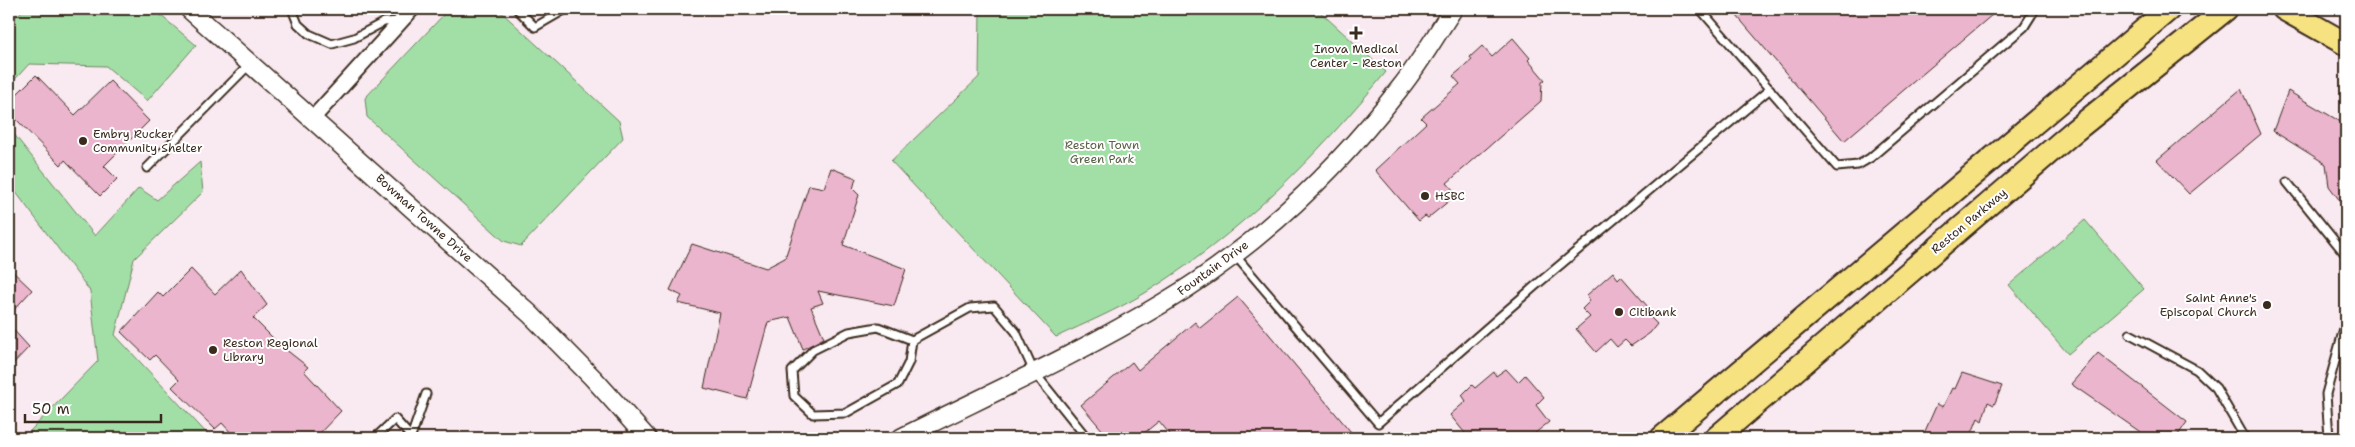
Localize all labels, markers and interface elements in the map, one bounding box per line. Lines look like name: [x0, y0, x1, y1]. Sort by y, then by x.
marker: Inova Medical Center - Reston: [1349, 26, 1363, 40]
place label: Inova Medical Center - Reston: [1310, 41, 1402, 71]
place label: Embry Rucker Community Shelter: [93, 126, 203, 156]
marker: Embry Rucker Community Shelter: [77, 135, 89, 147]
park label: Reston Town Green Park: [1065, 137, 1139, 167]
street label: Bowman Towne Drive: [372, 170, 476, 266]
street label: Reston Parkway: [1928, 185, 2010, 257]
place label: HSBC: [1435, 188, 1465, 204]
marker: HSBC: [1419, 190, 1431, 202]
street label: Fountain Drive: [1174, 237, 1252, 299]
place label: Saint Anne's Episcopal Church: [2160, 290, 2257, 320]
marker: Saint Anne's Episcopal Church: [2261, 299, 2273, 311]
place label: Citibank: [1629, 304, 1677, 320]
marker: Citibank: [1613, 306, 1625, 318]
place label: Reston Regional Library: [223, 335, 318, 365]
marker: Reston Regional Library: [207, 344, 219, 356]
scale bar: [25, 392, 161, 424]
text: 50 m: [32, 399, 70, 419]

